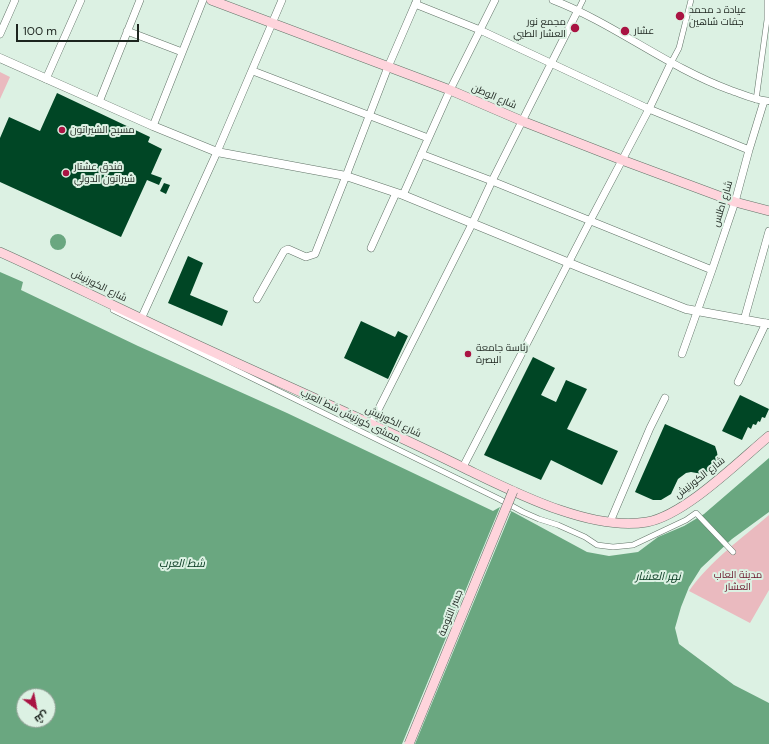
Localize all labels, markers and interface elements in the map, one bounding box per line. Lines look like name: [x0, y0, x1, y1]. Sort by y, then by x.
place label: عيادة د محمد جفات شاهين: [689, 4, 746, 28]
marker: عيادة د محمد جفات شاهين: [674, 10, 686, 22]
scale bar: [18, 16, 141, 42]
place label: مجمع نور العشار الطبي: [513, 16, 566, 40]
marker: مجمع نور العشار الطبي: [569, 22, 581, 34]
text: 100 m: [23, 23, 57, 39]
marker: عشار: [619, 25, 631, 37]
place label: عشار: [634, 25, 654, 37]
street label: شارع الوطن: [470, 82, 518, 112]
place label: مسبح الشيراتون: [70, 124, 135, 136]
marker: مسبح الشيراتون: [57, 125, 67, 135]
place label: فندق عشتار شيراتون الدولي: [74, 161, 135, 184]
marker: فندق عشتار شيراتون الدولي: [61, 168, 71, 178]
street label: شارع اطلس: [710, 179, 736, 229]
street label: شارع الكورنيش: [69, 267, 129, 305]
place label: رئاسة جامعة البصرة: [476, 342, 528, 366]
marker: رئاسة جامعة البصرة: [463, 349, 473, 359]
street label: ممشى كورنيش شط العرب: [298, 387, 402, 445]
street label: شارع الكورنيش: [363, 404, 423, 440]
street label: شارع الكورنيش: [672, 455, 728, 501]
water label: شط العرب: [159, 557, 205, 571]
park label: مدينة العاب العشار: [714, 569, 762, 592]
water label: نهر العشار: [635, 570, 681, 584]
street label: جسر التنومة: [436, 588, 466, 638]
north arrow: [16, 688, 56, 728]
text: ش: [32, 708, 52, 727]

